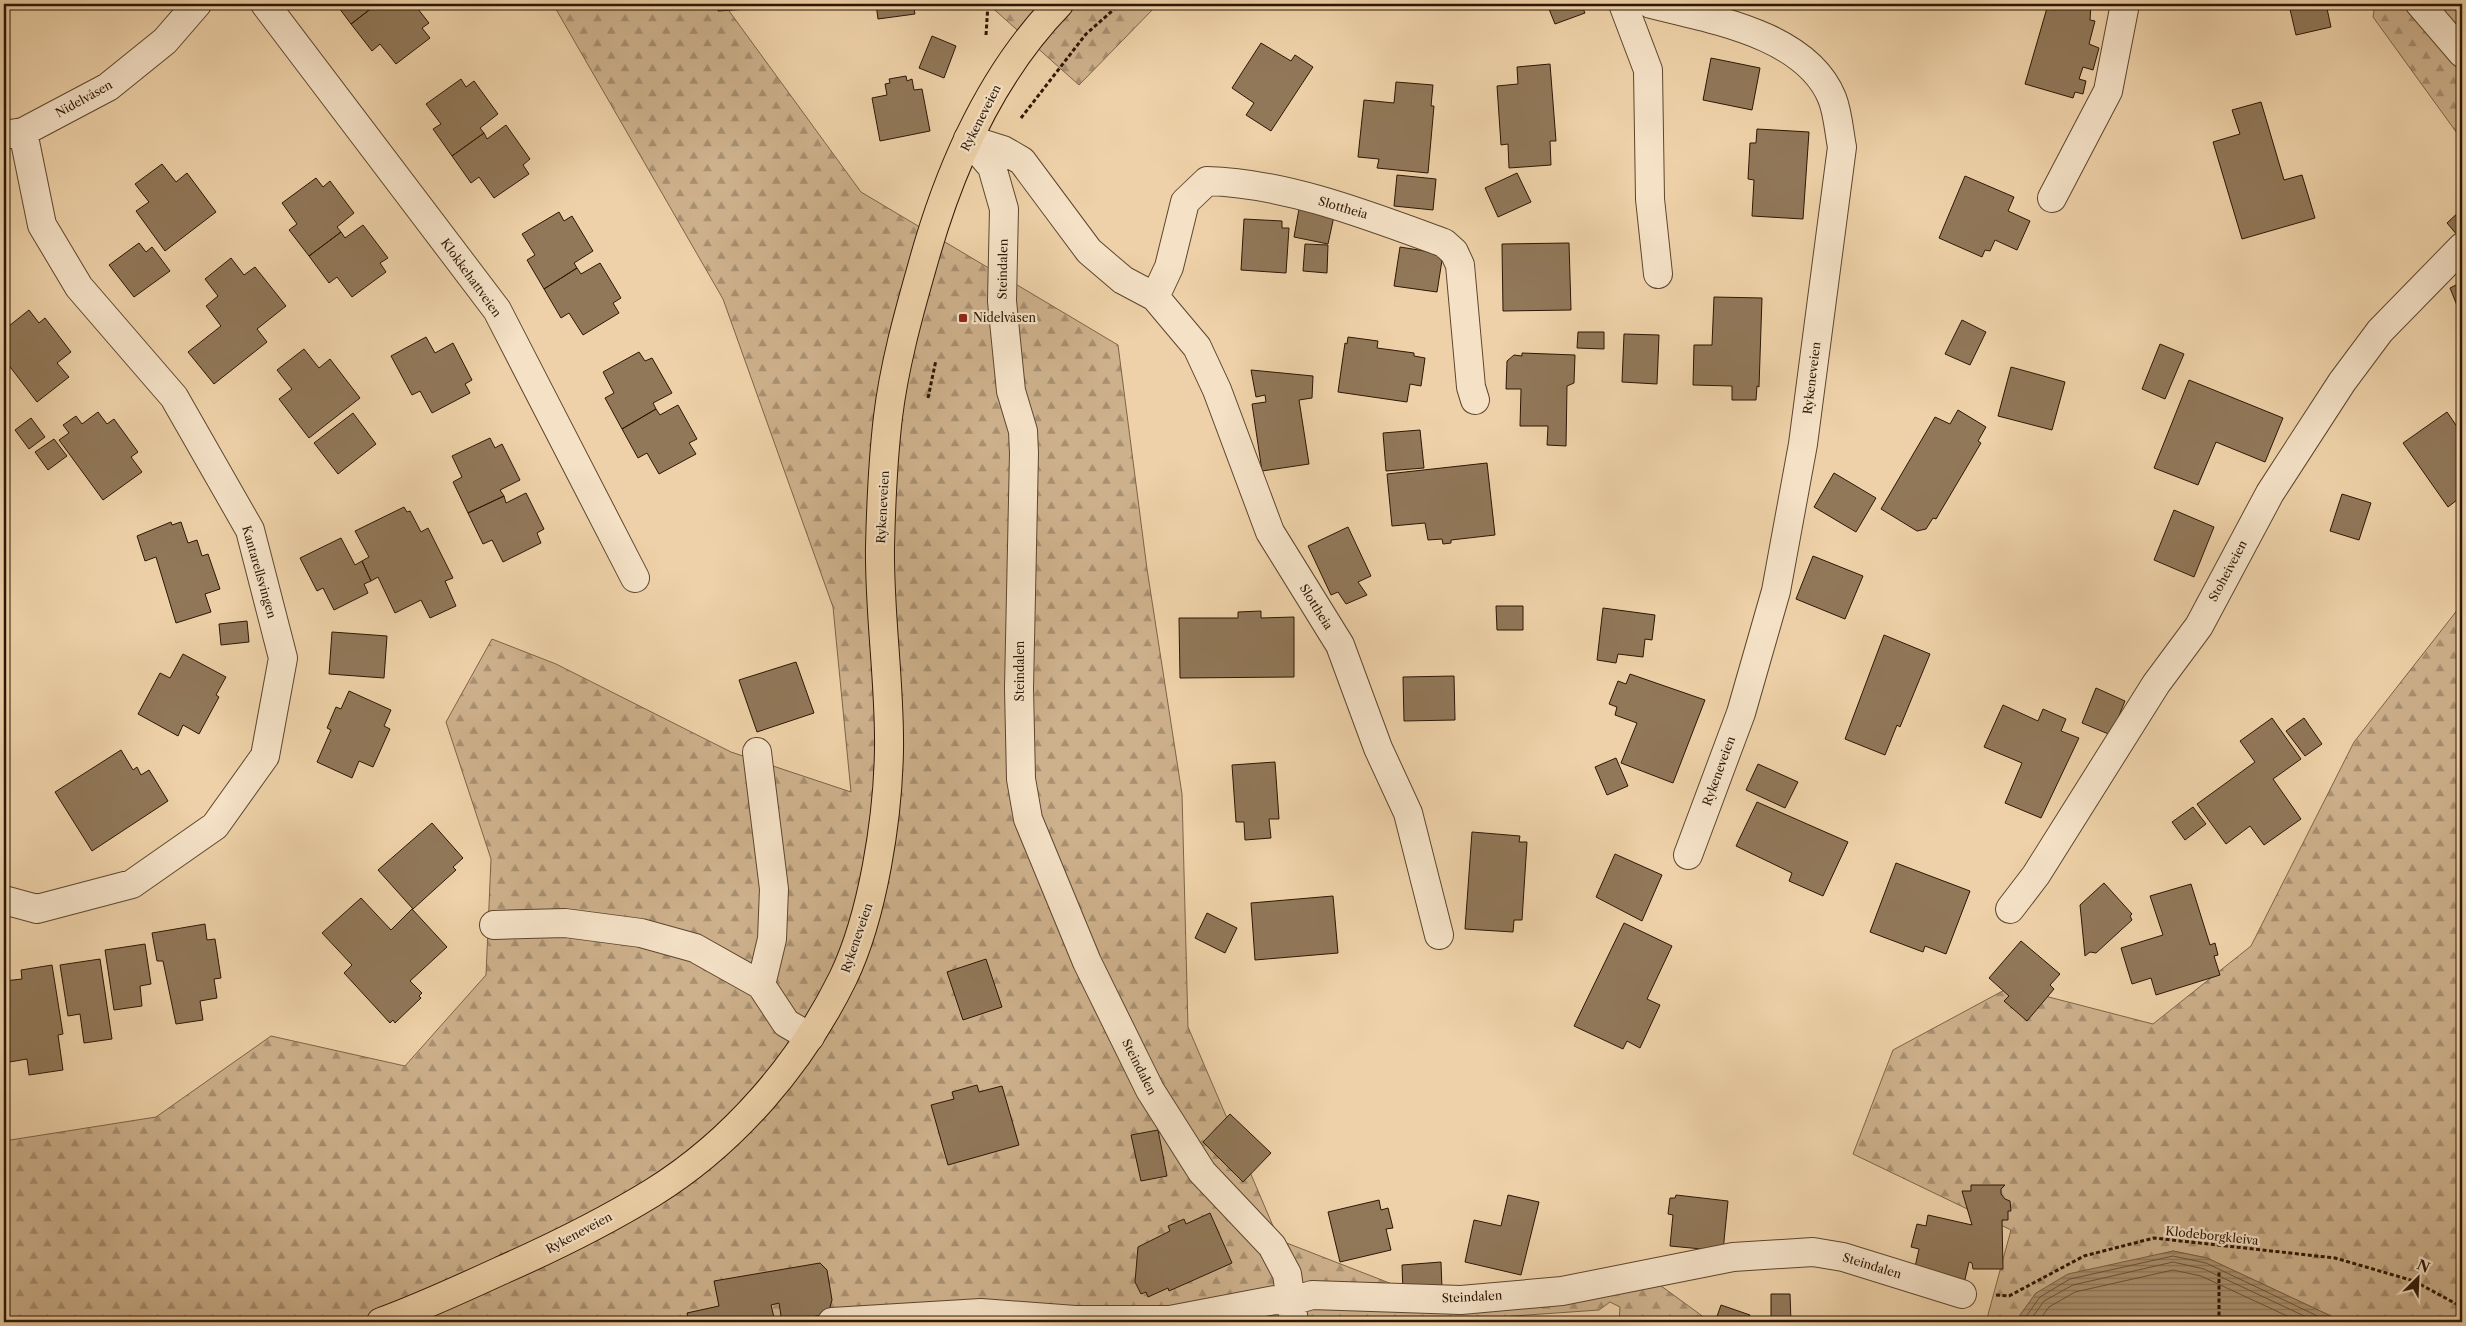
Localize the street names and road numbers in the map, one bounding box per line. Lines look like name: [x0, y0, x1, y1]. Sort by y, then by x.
street label: Nidelvåsen: [53, 77, 115, 120]
street label: Rykeneveien: [957, 81, 1004, 154]
street label: Slottheia: [1317, 193, 1370, 222]
street label: Klokkehattveien: [438, 235, 505, 320]
street label: Steindalen: [994, 238, 1011, 300]
street label: Rykeneveien: [1800, 340, 1823, 415]
street label: Rykeneveien: [873, 470, 892, 544]
street label: Kantarellsvingen: [239, 524, 280, 620]
street label: Stoheiveien: [2205, 537, 2250, 604]
street label: Slottheia: [1297, 581, 1337, 633]
street label: Steindalen: [1012, 640, 1027, 701]
street label: Rykeneveien: [1699, 734, 1738, 808]
street label: Rykeneveien: [838, 900, 876, 975]
street label: Steindalen: [1119, 1036, 1160, 1098]
street label: Rykeneveien: [543, 1209, 615, 1256]
street label: Klodeborgkleiva: [2165, 1223, 2260, 1248]
street label: Steindalen: [1841, 1249, 1904, 1282]
street label: Steindalen: [1441, 1287, 1503, 1306]

